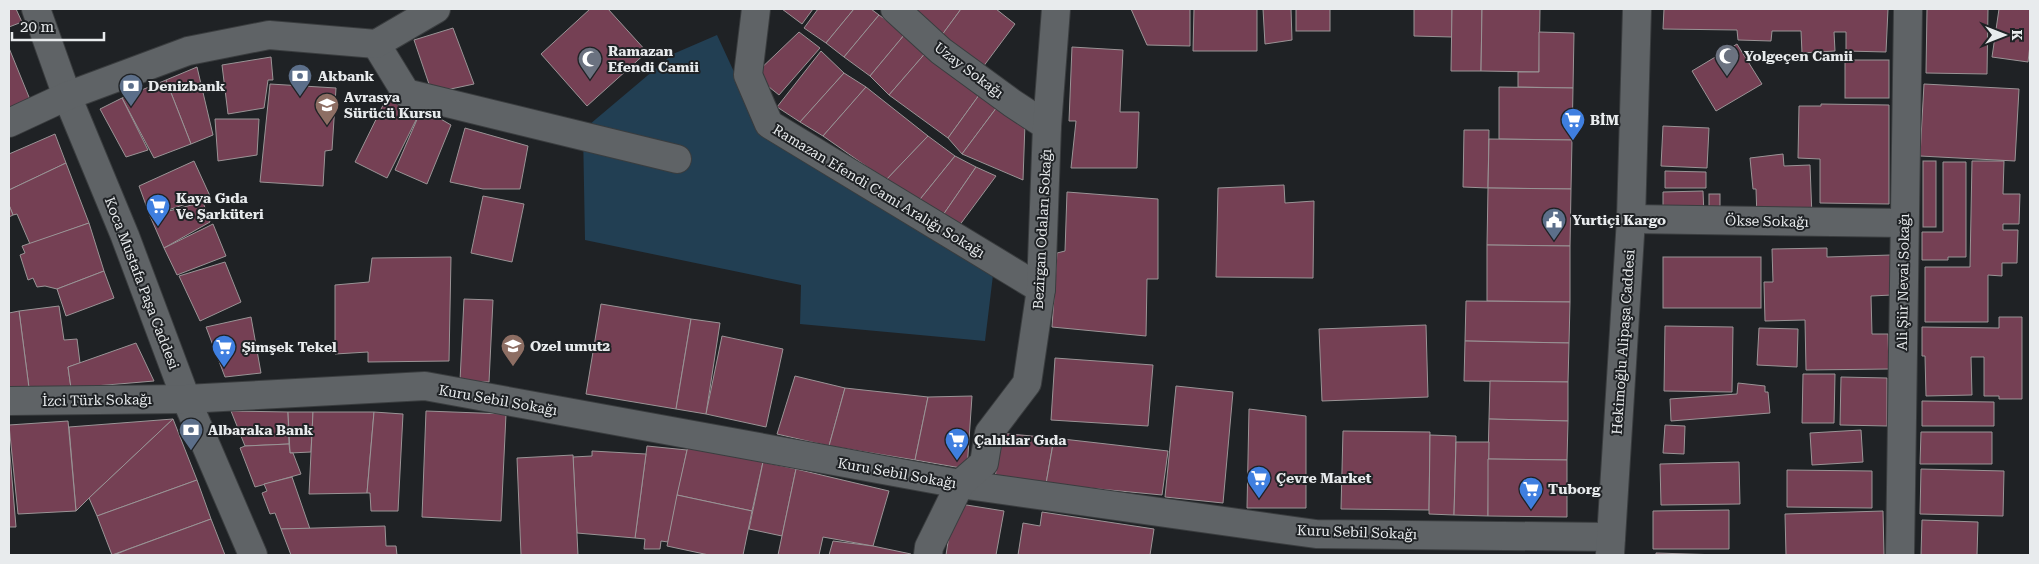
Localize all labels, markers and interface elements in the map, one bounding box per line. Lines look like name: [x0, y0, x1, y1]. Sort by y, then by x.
scale bar: [12, 10, 105, 42]
north arrow: [1979, 10, 2029, 60]
text: 20 m: [20, 18, 55, 36]
text: K: [2009, 29, 2025, 41]
street label: Uzay Sokağı: [931, 39, 1007, 102]
place label: Ramazan Efendi Camii: [608, 43, 699, 75]
mosque icon: Yolgeçen Camii: [1714, 43, 1740, 77]
mosque icon: Ramazan Efendi Camii: [577, 46, 603, 80]
place label: Yolgeçen Camii: [1744, 48, 1853, 64]
bank icon: Akbank: [287, 63, 313, 97]
place label: Akbank: [318, 68, 375, 84]
bank icon: Denizbank: [118, 73, 144, 107]
place label: Denizbank: [148, 78, 226, 94]
place label: Avrasya Sürücü Kursu: [344, 89, 441, 121]
school or university icon: Avrasya Sürücü Kursu: [314, 92, 340, 126]
supermarket icon: BİM: [1560, 107, 1586, 141]
place label: BİM: [1590, 112, 1620, 128]
street label: Ramazan Efendi Cami Aralığı Sokağı: [770, 121, 988, 261]
street label: Bezirgan Odaları Sokağı: [1030, 148, 1054, 310]
place label: Kaya Gıda Ve Şarküteri: [176, 190, 264, 222]
supermarket icon: Kaya Gıda Ve Şarküteri: [145, 193, 171, 227]
street label: Koca Mustafa Paşa Caddesi: [102, 195, 183, 372]
public building icon: Yurtiçi Kargo: [1541, 207, 1567, 241]
place label: Yurtiçi Kargo: [1572, 212, 1666, 228]
street label: Ökse Sokağı: [1725, 212, 1809, 230]
street label: Ali Şiir Nevai Sokağı: [1894, 213, 1912, 351]
street label: Hekimoğlu Alipaşa Caddesi: [1609, 248, 1637, 435]
school or university icon: Ozel umut2: [500, 333, 526, 367]
supermarket icon: Şimşek Tekel: [211, 334, 237, 368]
place label: Ozel umut2: [530, 338, 610, 354]
place label: Şimşek Tekel: [242, 339, 337, 355]
street label: Kuru Sebil Sokağı: [437, 382, 559, 418]
street label: İzci Türk Sokağı: [42, 391, 153, 409]
bank icon: Albaraka Bank: [178, 417, 204, 451]
place label: Albaraka Bank: [208, 422, 314, 438]
supermarket icon: Çalıklar Gıda: [944, 427, 970, 461]
place label: Çalıklar Gıda: [974, 432, 1067, 448]
street label: Kuru Sebil Sokağı: [836, 455, 958, 491]
supermarket icon: Çevre Market: [1246, 465, 1272, 499]
place label: Çevre Market: [1276, 470, 1372, 486]
supermarket icon: Tuborg: [1518, 476, 1544, 510]
place label: Tuborg: [1548, 481, 1601, 497]
street label: Kuru Sebil Sokağı: [1297, 522, 1418, 542]

